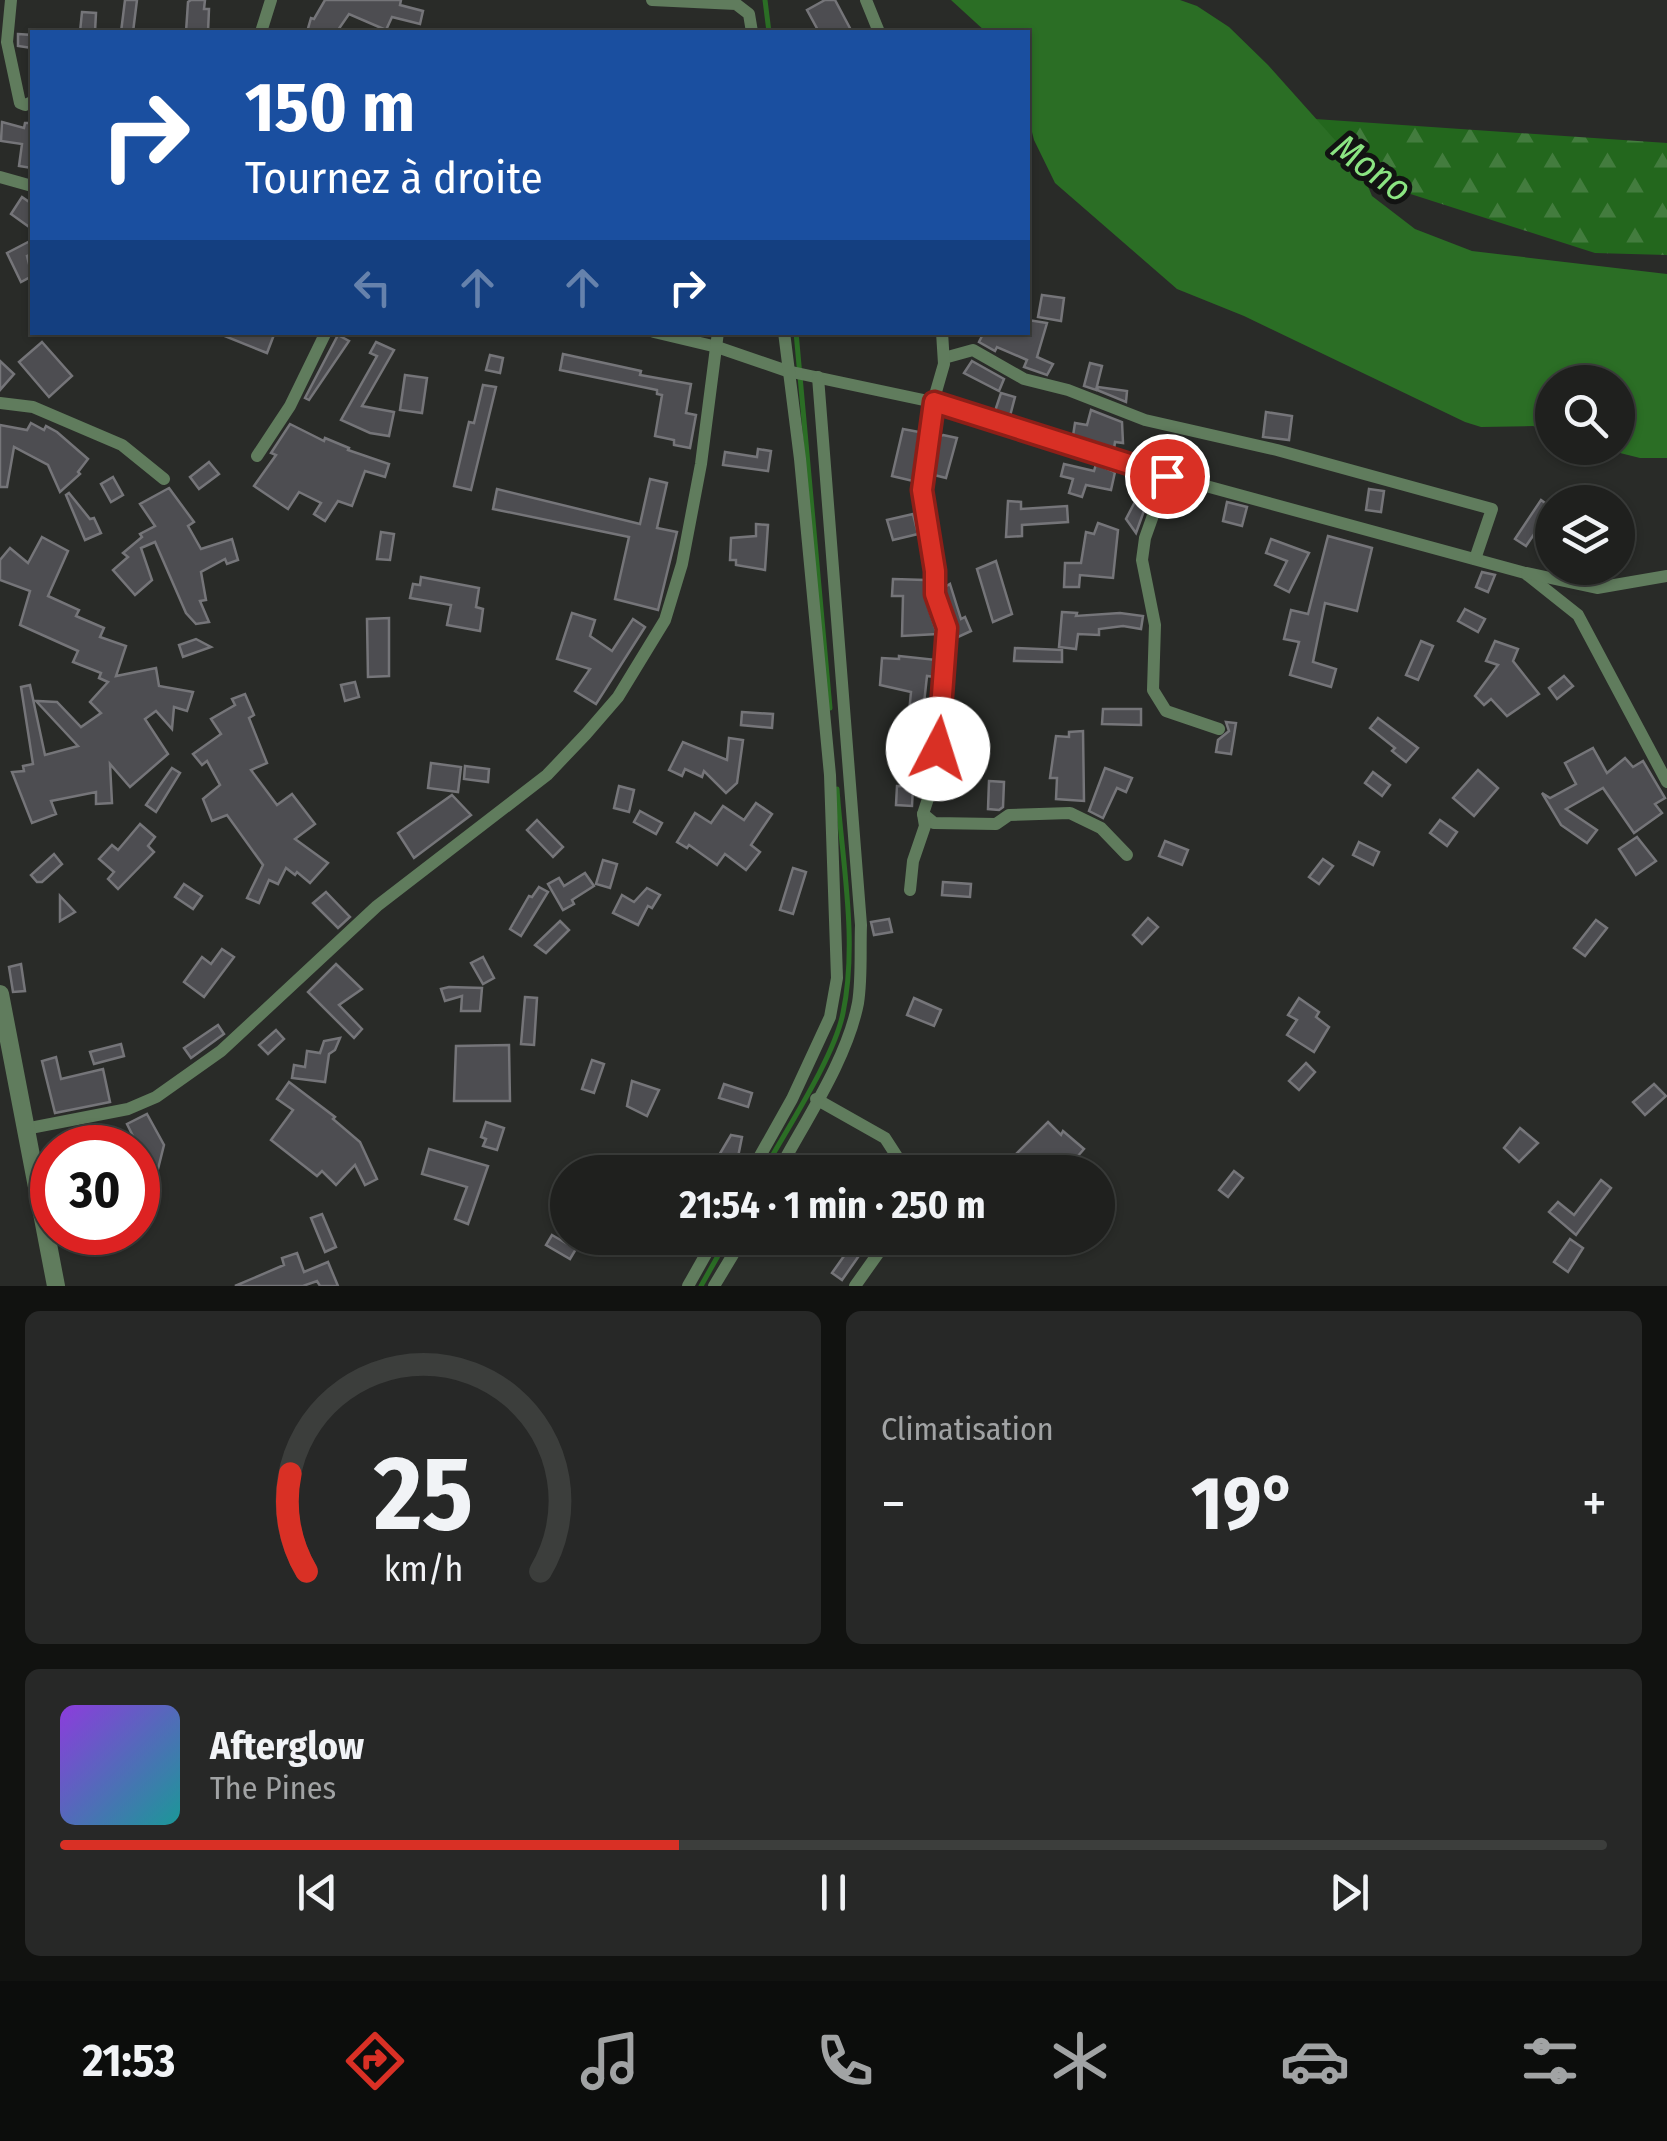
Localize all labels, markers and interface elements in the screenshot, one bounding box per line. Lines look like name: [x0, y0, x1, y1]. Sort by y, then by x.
text: 150 m: [245, 66, 415, 150]
icon: right: [80, 70, 210, 200]
water label: Mono: [1323, 124, 1421, 212]
text: Tournez à droite: [245, 151, 543, 205]
icon: left: [345, 260, 400, 315]
icon: ahead: [450, 260, 505, 315]
icon: ahead: [555, 260, 610, 315]
icon: right: [660, 260, 715, 315]
map controls: [1535, 365, 1635, 585]
button: search: [1535, 365, 1635, 465]
pin: [1125, 434, 1210, 519]
icon: arrive: [1140, 449, 1195, 504]
button: layers: [1535, 485, 1635, 585]
position arrow: [886, 697, 990, 801]
speed limit sign: 30: [30, 1125, 160, 1255]
text: 21:54 · 1 min · 250 m: [680, 1182, 985, 1228]
text: Climatisation: [881, 1410, 1054, 1448]
text: 25: [372, 1432, 473, 1557]
text: 19°: [1191, 1459, 1297, 1549]
text: −: [881, 1471, 906, 1537]
text: +: [1582, 1471, 1607, 1537]
text: km/h: [383, 1548, 463, 1590]
text: Afterglow: [210, 1723, 364, 1769]
text: The Pines: [210, 1769, 336, 1807]
icon: previous: [290, 1865, 345, 1920]
icon: pause: [806, 1865, 861, 1920]
icon: next: [1322, 1865, 1377, 1920]
icon: directions: [340, 2026, 410, 2096]
icon: music: [575, 2026, 645, 2096]
icon: phone: [810, 2026, 880, 2096]
icon: climate: [1045, 2026, 1115, 2096]
icon: car: [1280, 2026, 1350, 2096]
icon: filters: [1515, 2026, 1585, 2096]
text: 21:53: [82, 2034, 175, 2088]

